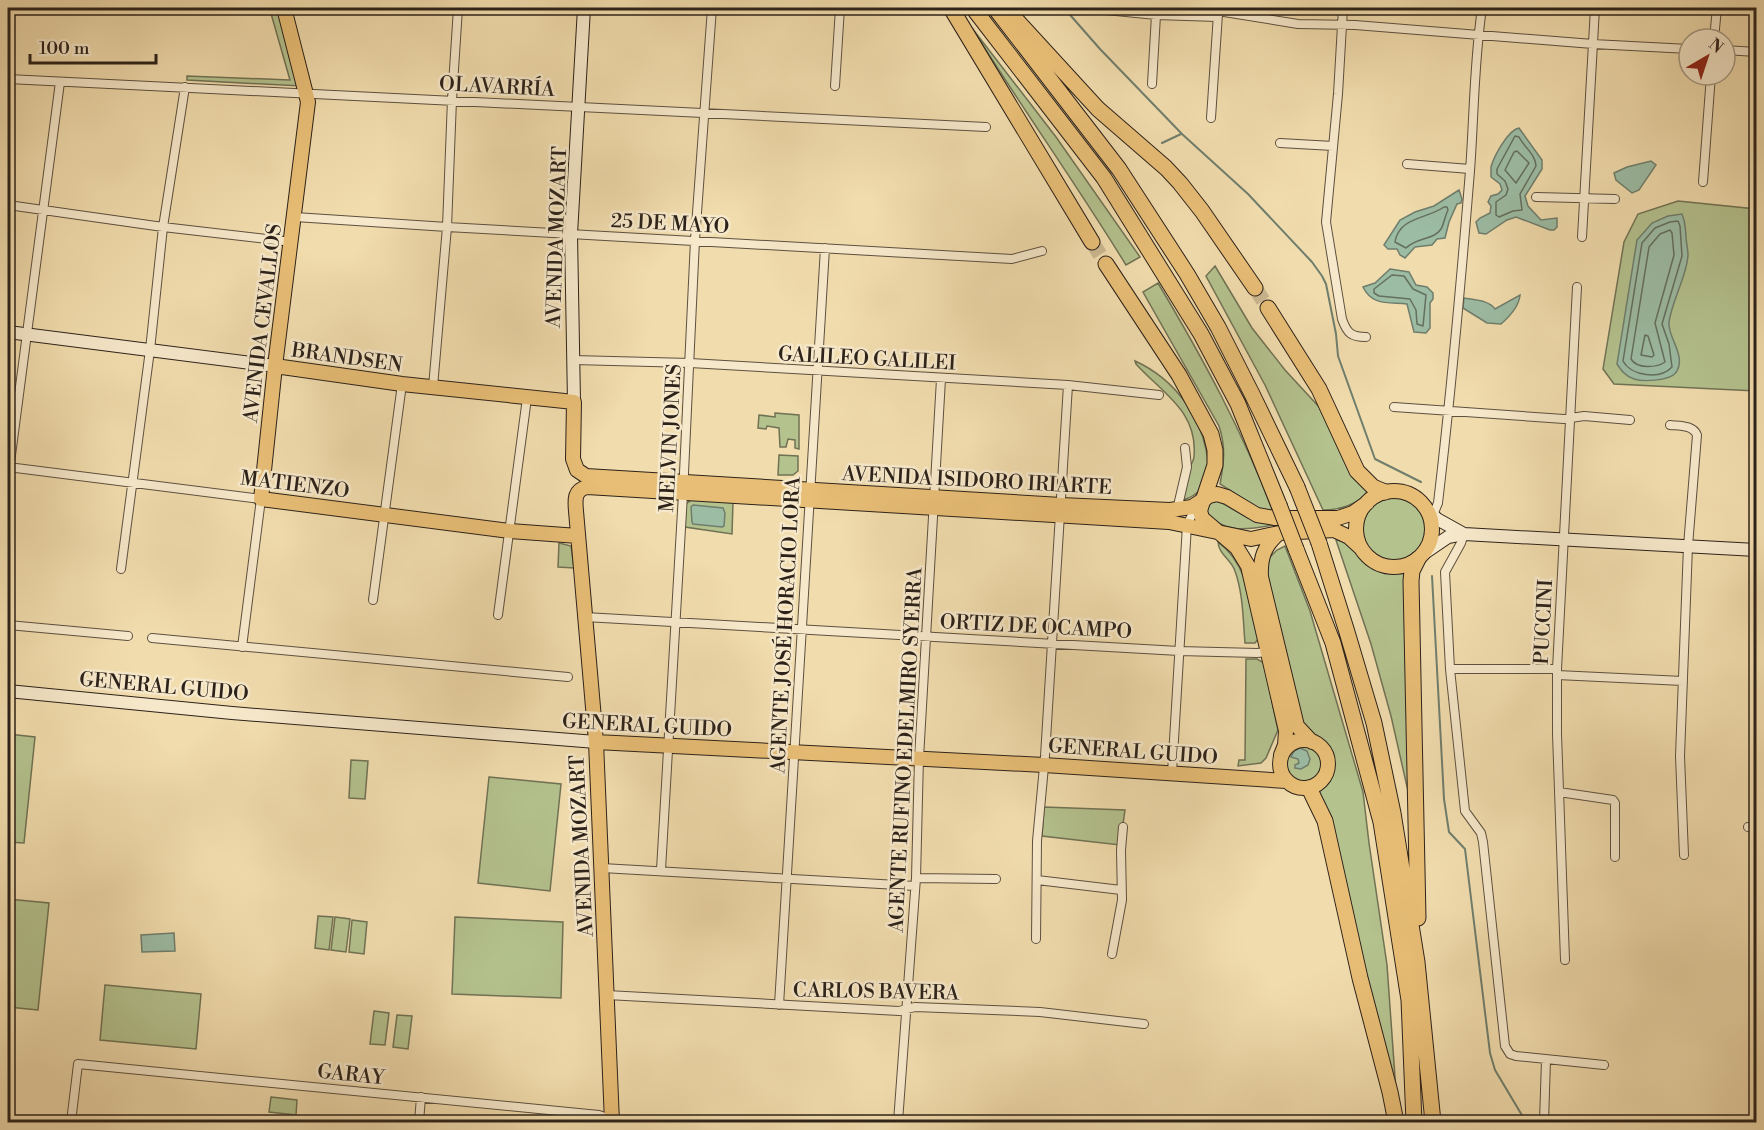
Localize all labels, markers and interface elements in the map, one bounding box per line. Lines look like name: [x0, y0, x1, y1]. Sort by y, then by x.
scale bar: [30, 27, 156, 65]
north arrow: [1677, 27, 1737, 87]
text: N: [1705, 34, 1727, 58]
text: 100 m: [39, 37, 90, 60]
street label: OLAVARRÍA: [438, 71, 557, 103]
street label: AVENIDA MOZART: [542, 146, 573, 329]
street label: 25 DE MAYO: [610, 209, 730, 240]
street label: AVENIDA CEVALLOS: [239, 222, 288, 425]
street label: BRANDSEN: [289, 338, 404, 379]
street label: GALILEO GALILEI: [777, 342, 957, 377]
street label: MELVIN JONES: [655, 363, 688, 513]
street label: AVENIDA ISIDORO IRIARTE: [840, 462, 1112, 501]
street label: MATIENZO: [239, 466, 351, 505]
street label: AGENTE JOSÉ HORACIO LORA: [765, 475, 807, 775]
street label: AGENTE RUFINO EDELMIRO SYERRA: [884, 566, 929, 934]
street label: PUCCINI: [1530, 578, 1559, 665]
street label: ORTIZ DE OCAMPO: [939, 610, 1133, 645]
street label: GENERAL GUIDO: [78, 668, 250, 707]
street label: GENERAL GUIDO: [561, 710, 733, 743]
street label: GENERAL GUIDO: [1047, 734, 1219, 771]
street label: AVENIDA MOZART: [565, 754, 600, 938]
street label: CARLOS BAVERA: [793, 979, 961, 1006]
street label: GARAY: [316, 1060, 387, 1092]

